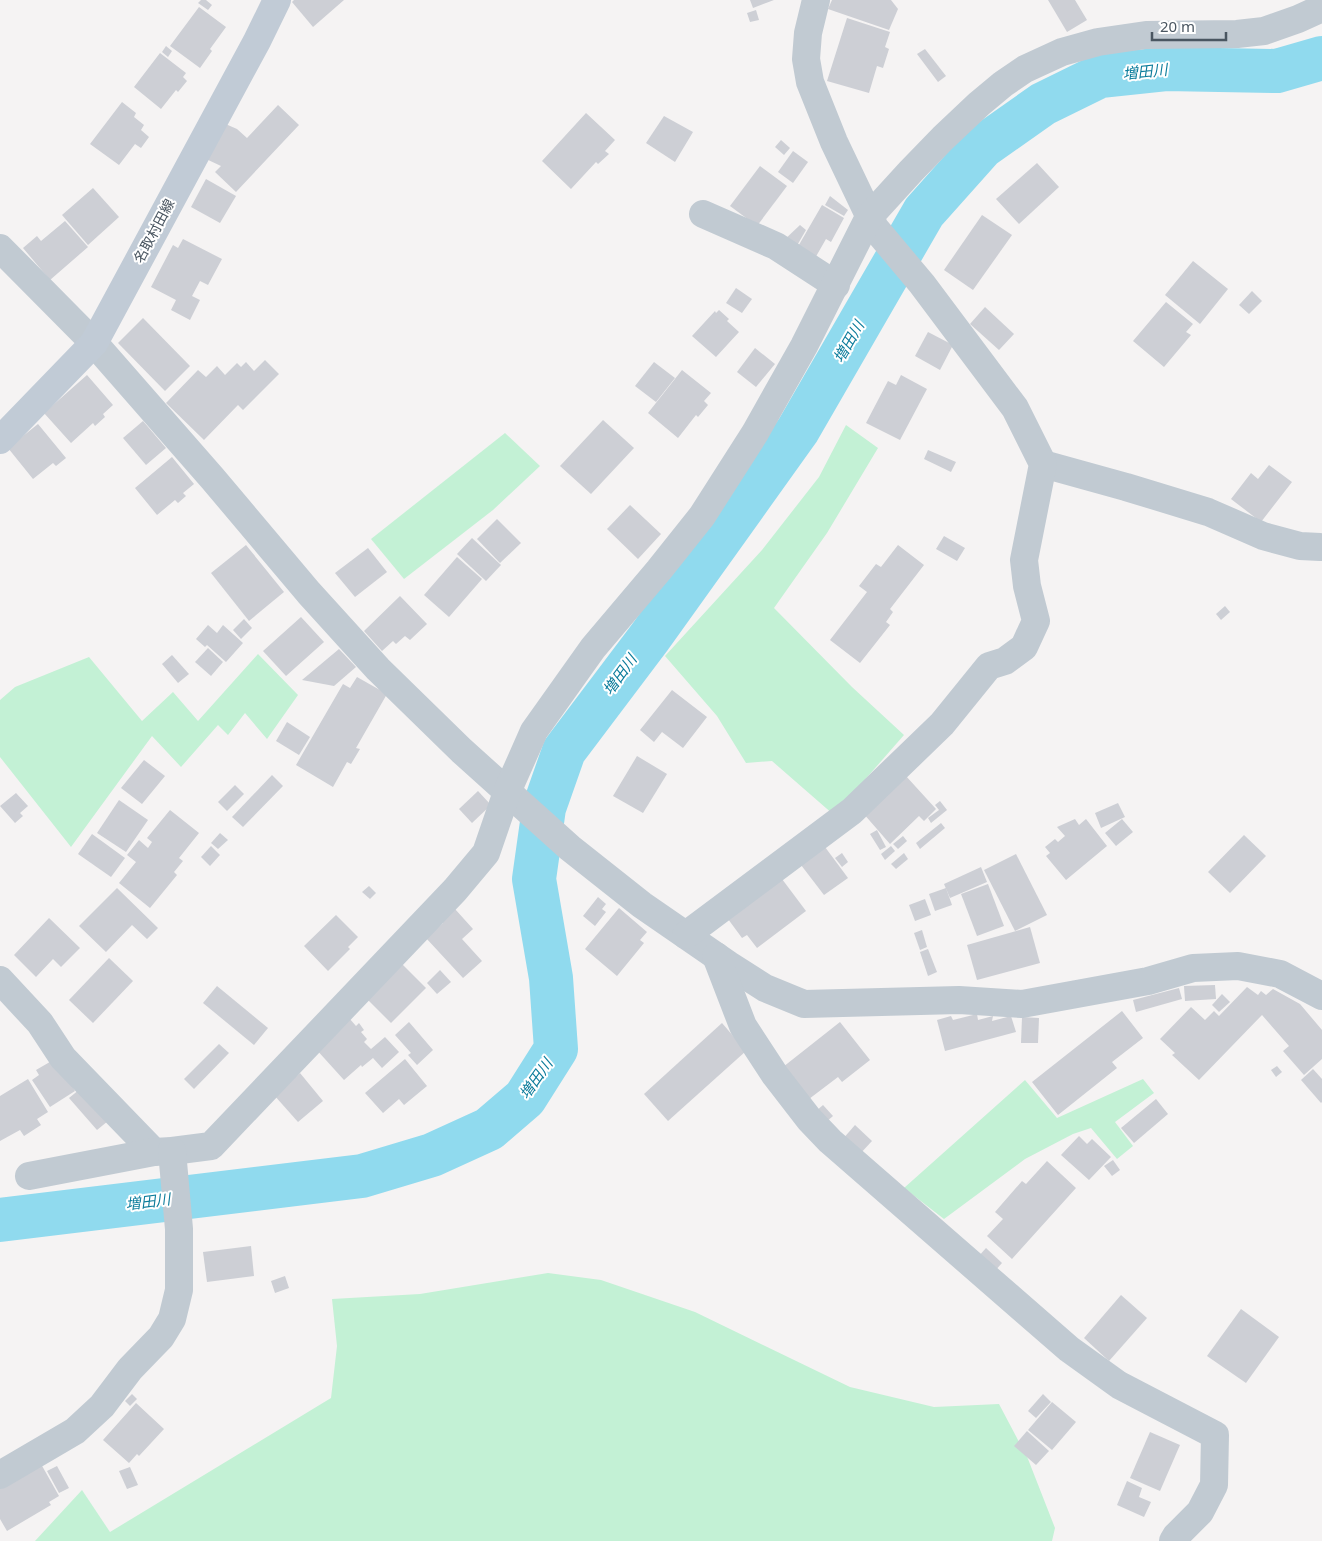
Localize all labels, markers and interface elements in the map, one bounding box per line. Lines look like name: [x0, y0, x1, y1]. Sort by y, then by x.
scale bar: [1152, 10, 1226, 42]
text: 20 m: [1160, 16, 1195, 36]
water label: 増田川: [1121, 59, 1170, 83]
street label: 名取村田線: [129, 195, 178, 266]
water label: 増田川: [828, 315, 869, 366]
water label: 増田川: [598, 649, 642, 698]
water label: 増田川: [514, 1053, 557, 1103]
water label: 増田川: [124, 1188, 173, 1214]

